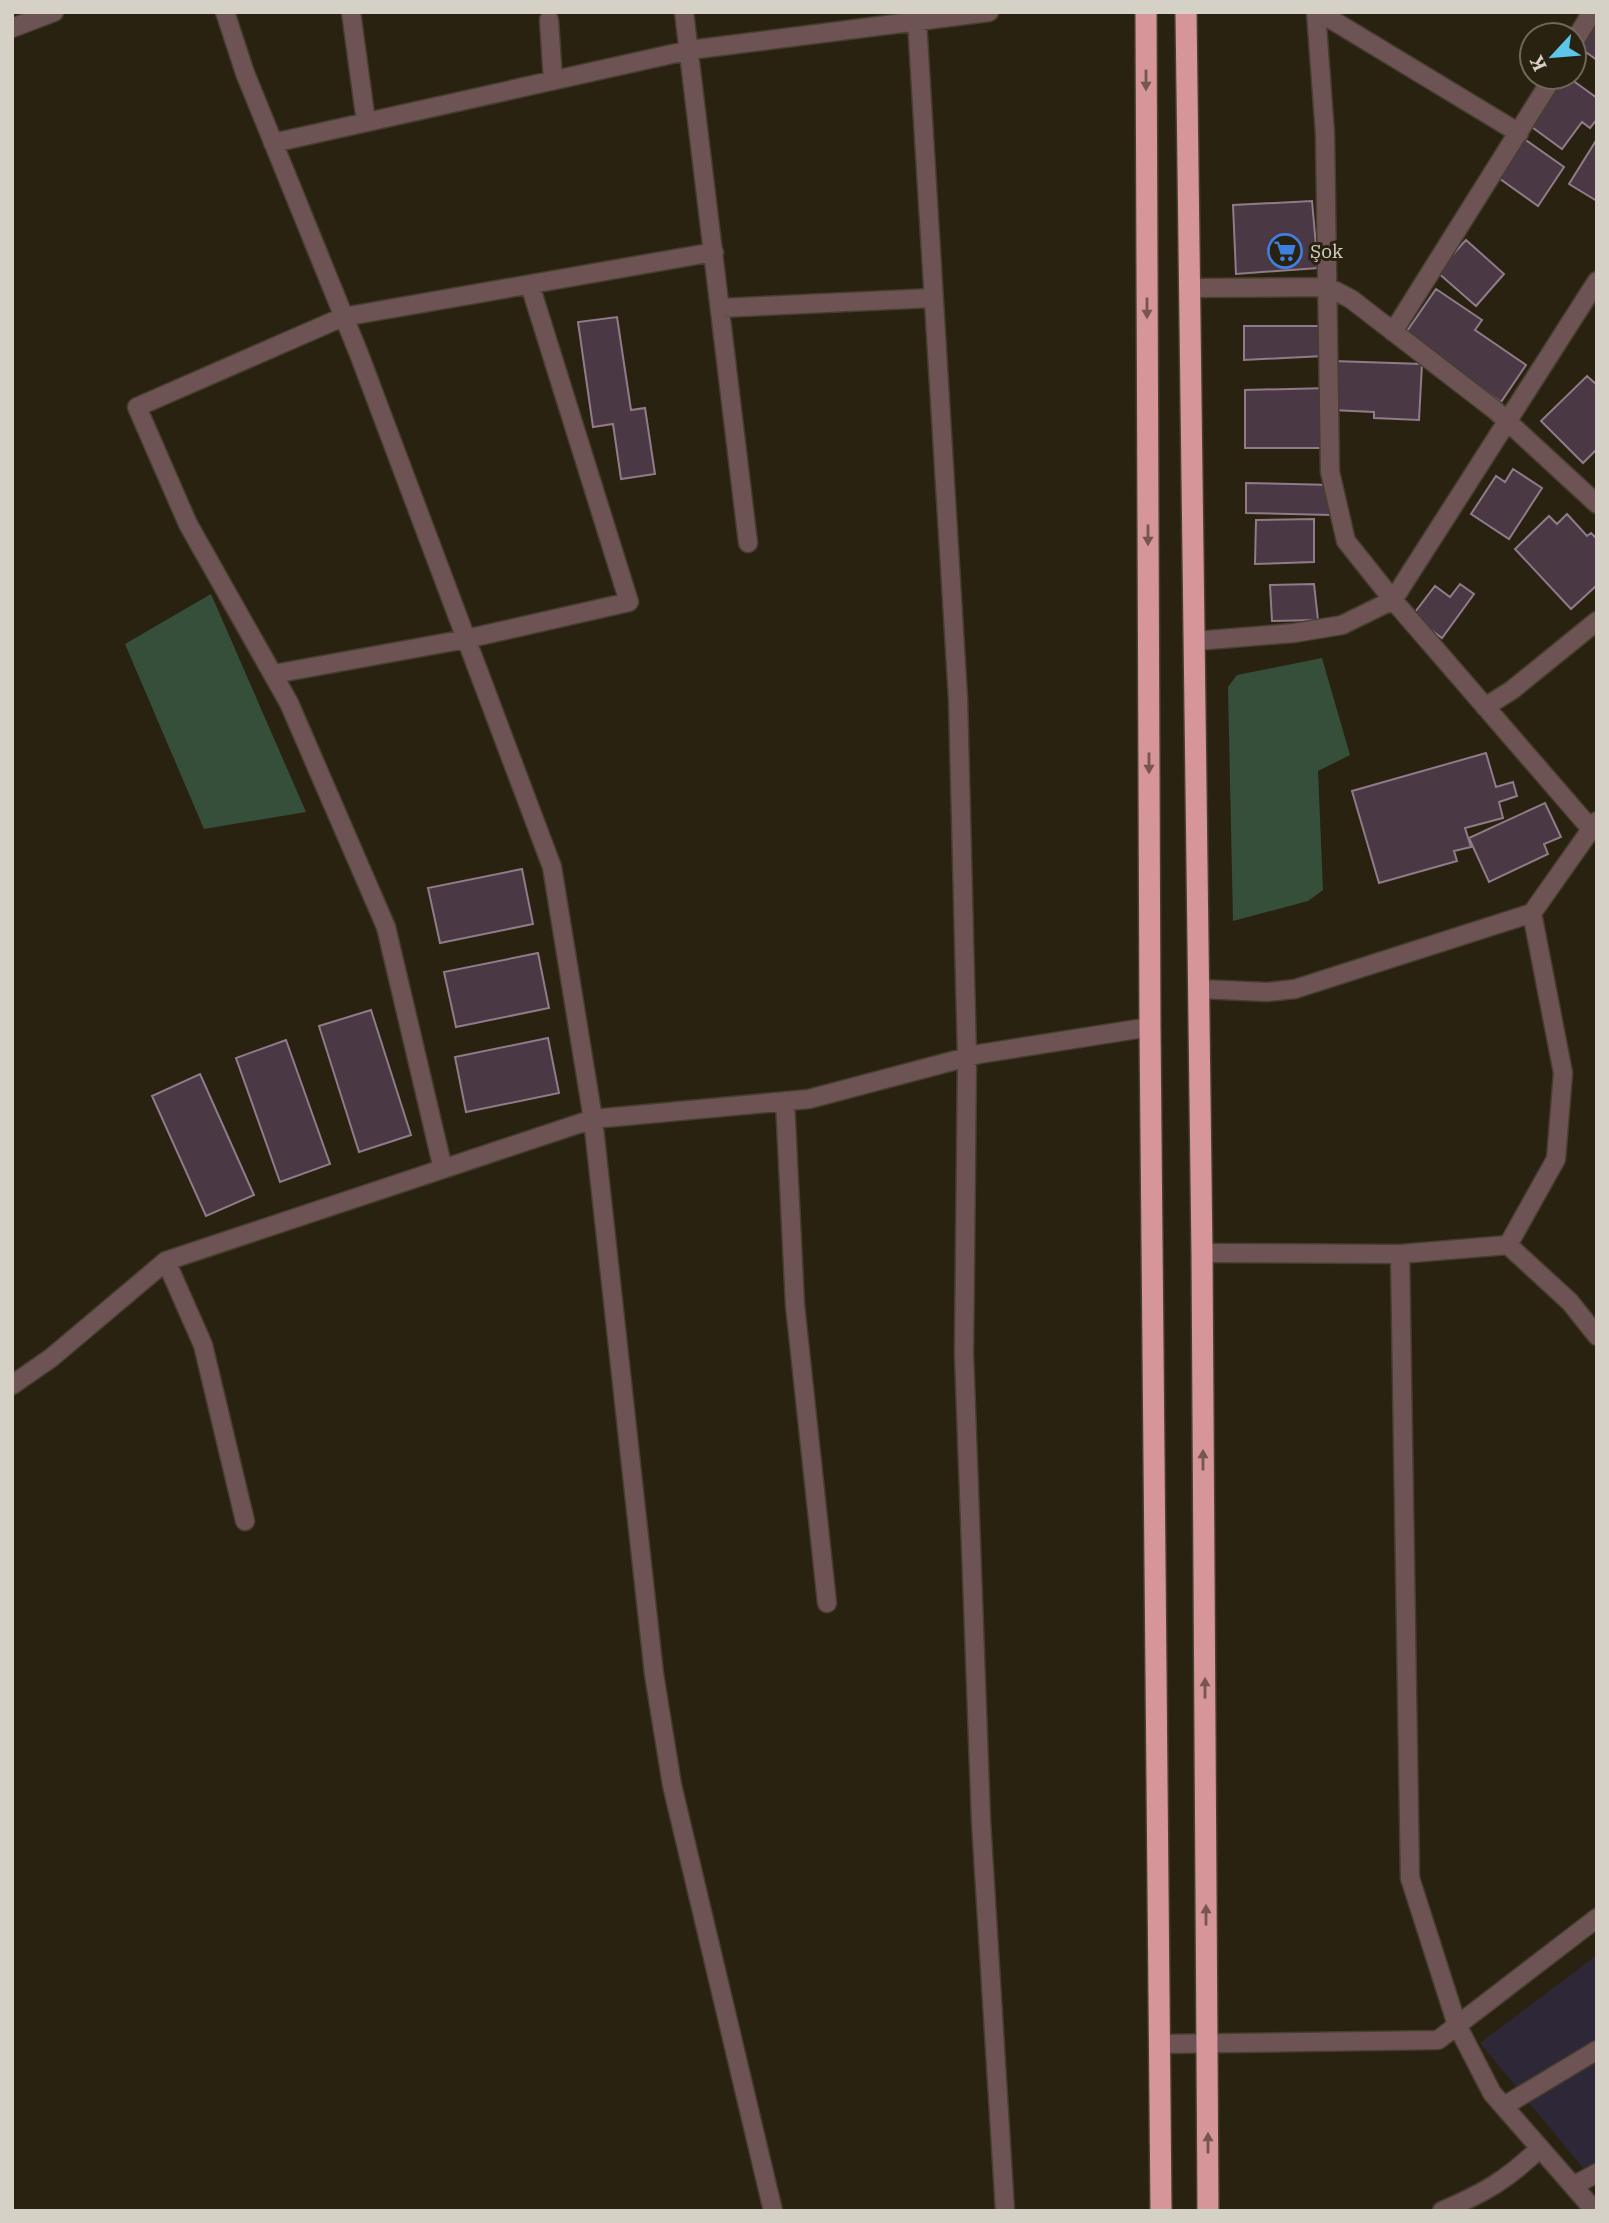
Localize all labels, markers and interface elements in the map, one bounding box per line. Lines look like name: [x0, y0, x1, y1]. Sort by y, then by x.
north arrow: [1518, 21, 1588, 91]
text: K: [1524, 51, 1552, 75]
one-way arrow: [1140, 70, 1152, 92]
supermarket icon: Şok: [1266, 232, 1304, 270]
place label: Şok: [1310, 239, 1343, 263]
one-way arrow: [1141, 297, 1153, 319]
one-way arrow: [1142, 525, 1154, 547]
one-way arrow: [1143, 752, 1155, 774]
one-way arrow: [1197, 1449, 1209, 1471]
one-way arrow: [1199, 1676, 1211, 1698]
one-way arrow: [1200, 1904, 1212, 1926]
one-way arrow: [1202, 2131, 1214, 2153]

